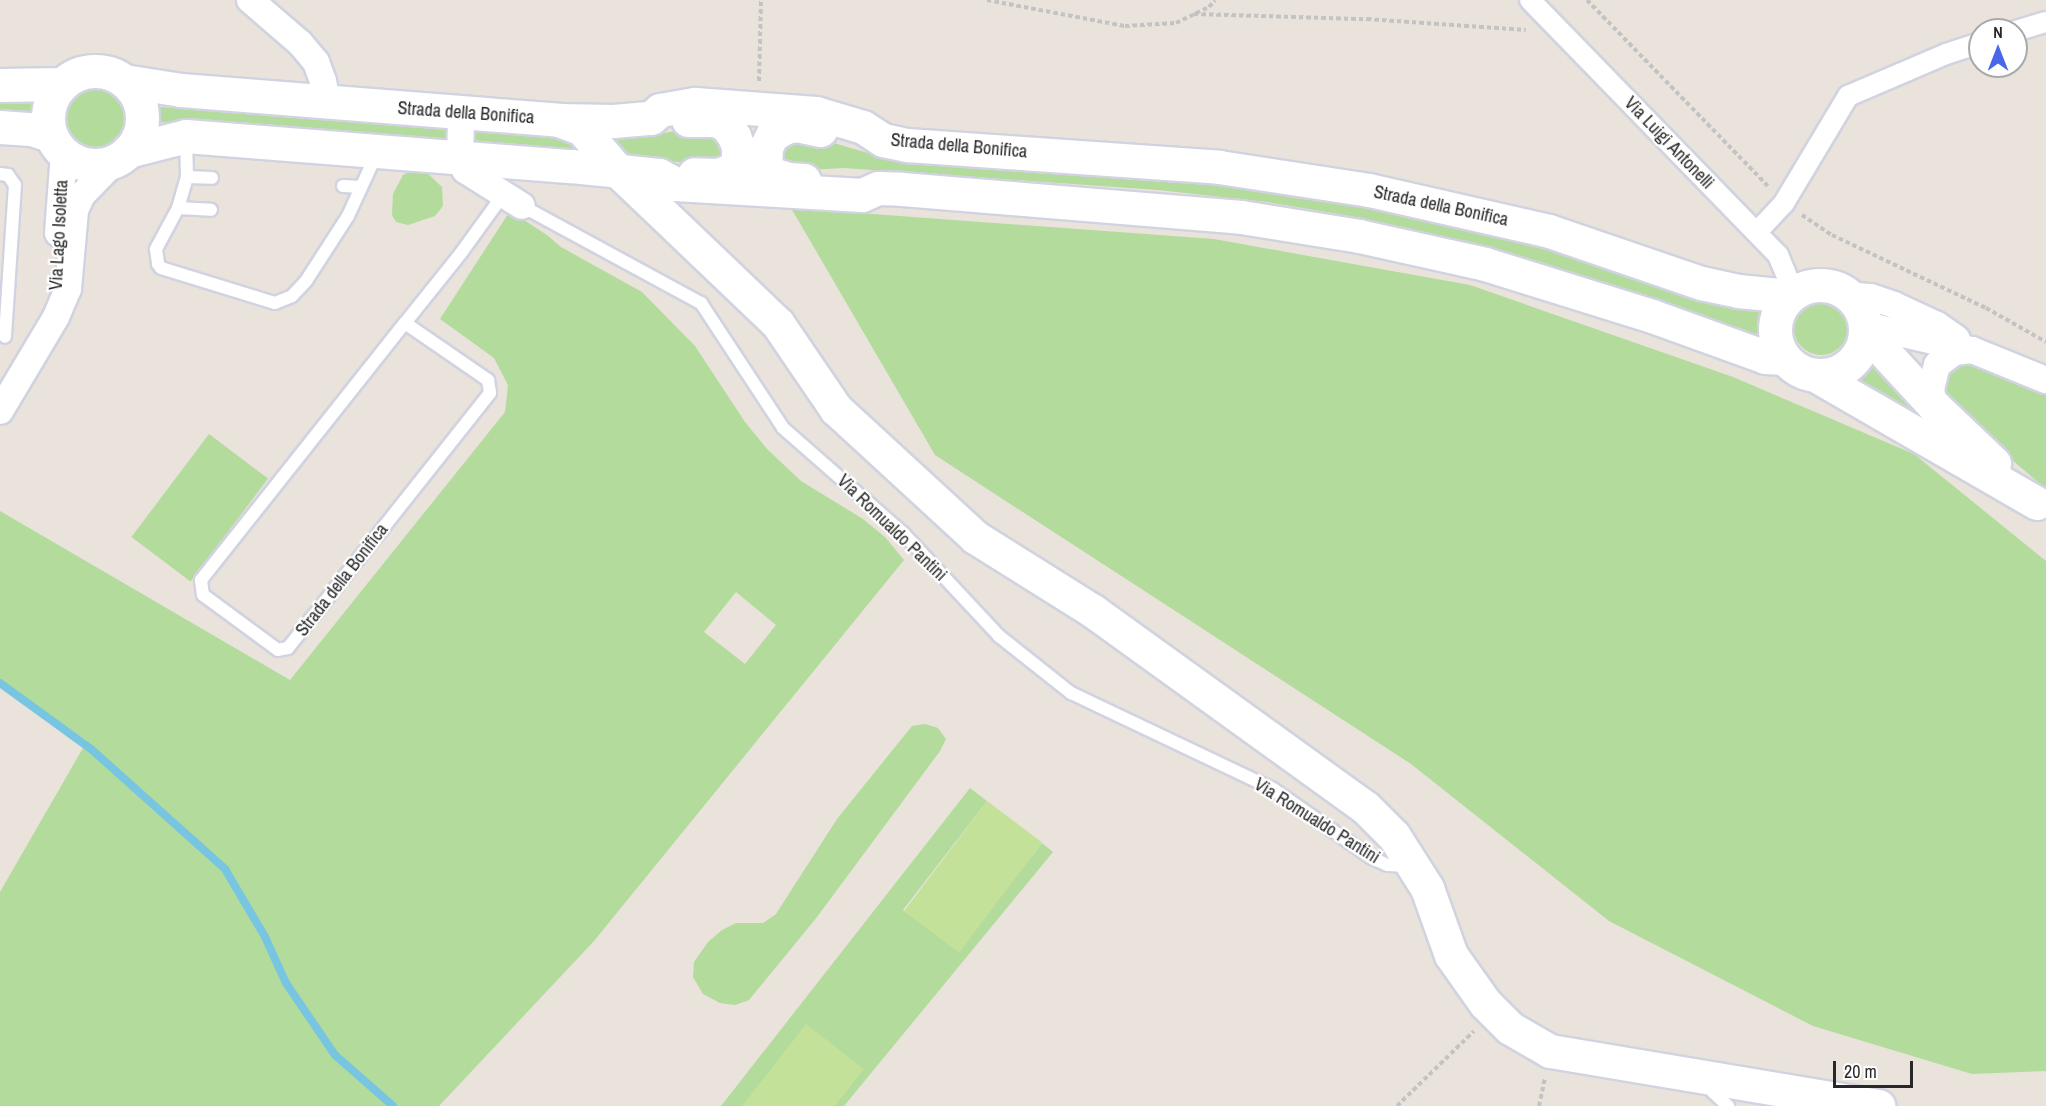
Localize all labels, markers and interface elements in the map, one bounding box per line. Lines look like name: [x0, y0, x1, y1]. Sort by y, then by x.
north arrow: [1968, 18, 2028, 78]
text: N: [1993, 21, 2003, 43]
street label: Via Luigi Antonelli: [1619, 92, 1719, 194]
street label: Strada della Bonifica: [397, 97, 535, 129]
street label: Strada della Bonifica: [890, 129, 1028, 163]
street label: Via Lago Isoletta: [45, 179, 73, 291]
street label: Strada della Bonifica: [1372, 181, 1510, 231]
street label: Via Romualdo Pantini: [833, 470, 951, 586]
street label: Strada della Bonifica: [291, 519, 393, 641]
street label: Via Romualdo Pantini: [1250, 774, 1384, 868]
scale bar: [1836, 1049, 1916, 1087]
text: 20 m: [1844, 1059, 1877, 1084]

